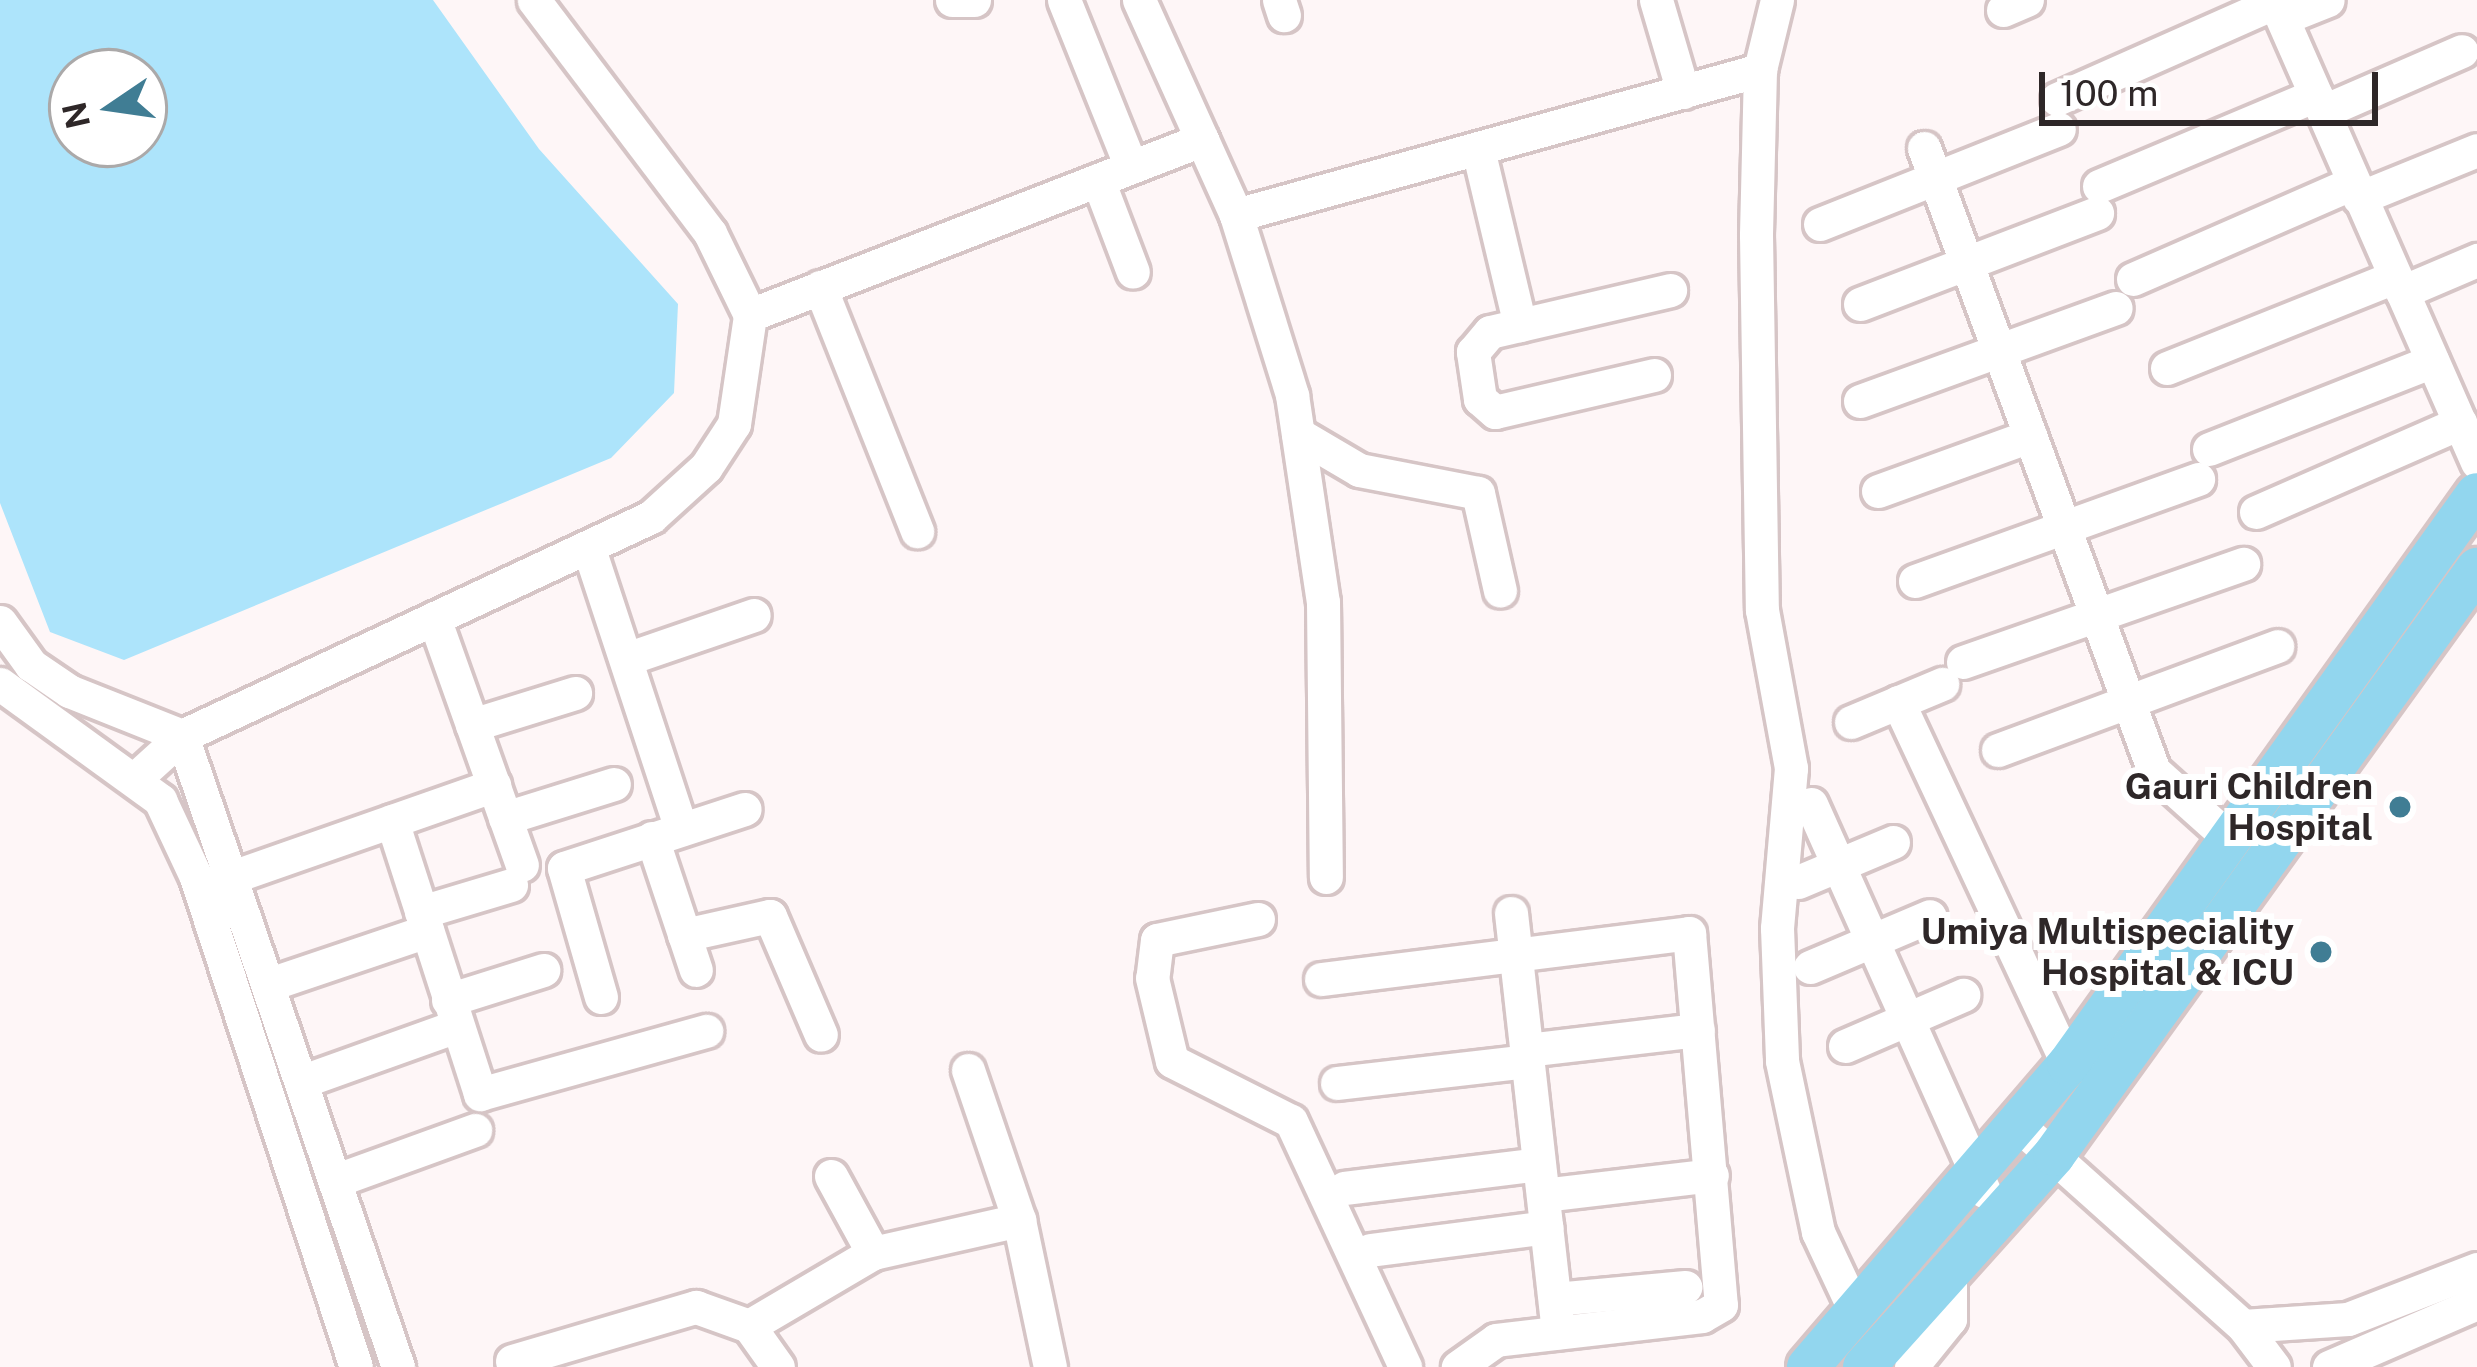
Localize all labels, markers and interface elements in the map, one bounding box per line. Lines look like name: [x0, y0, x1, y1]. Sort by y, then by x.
north arrow: [48, 48, 168, 168]
scale bar: [2045, 48, 2384, 122]
text: 100 m: [2060, 72, 2158, 114]
text: N: [54, 99, 97, 132]
place label: Gauri Children Hospital: [2125, 764, 2373, 849]
marker: Gauri Children Hospital: [2384, 791, 2416, 823]
place label: Umiya Multispeciality Hospital & ICU: [1921, 909, 2294, 994]
marker: Umiya Multispeciality Hospital & ICU: [2305, 936, 2337, 968]

